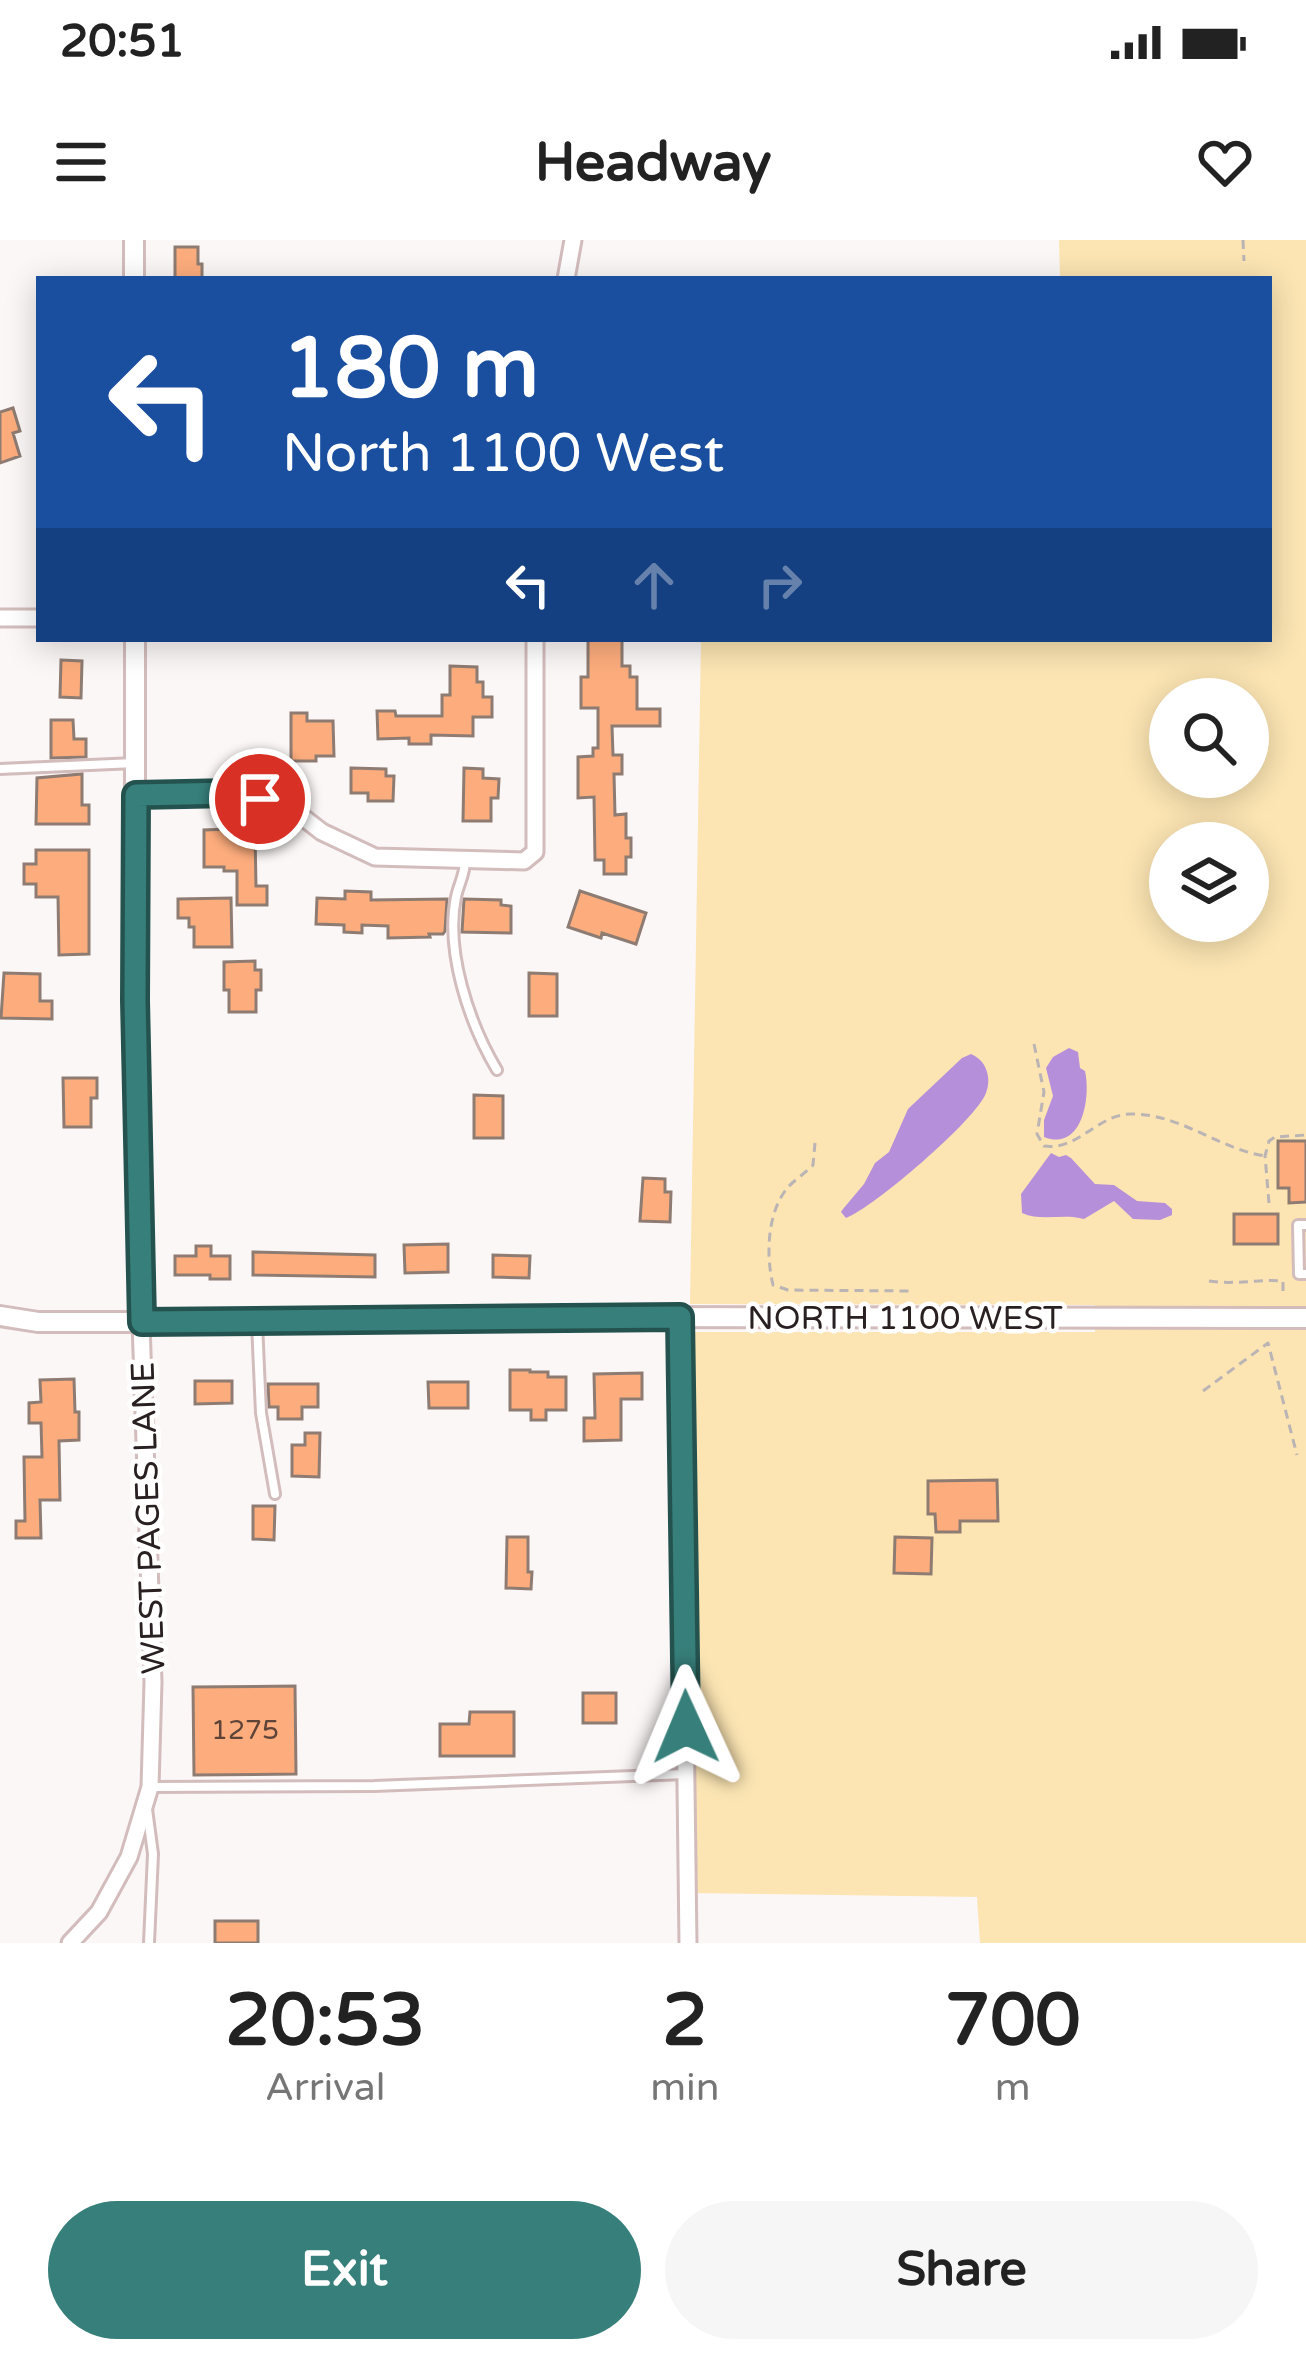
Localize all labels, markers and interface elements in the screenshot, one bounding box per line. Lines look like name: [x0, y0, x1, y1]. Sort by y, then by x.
text: 20:51: [60, 15, 185, 69]
icon: menu: [48, 129, 114, 195]
icon: heart: [1192, 129, 1258, 195]
text: Headway: [535, 130, 771, 195]
text: 180 m: [282, 319, 539, 420]
icon: left: [84, 324, 240, 480]
text: North 1100 West: [282, 421, 724, 486]
icon: left: [495, 552, 561, 618]
icon: ahead: [621, 552, 687, 618]
icon: right: [747, 552, 813, 618]
map controls: [1149, 678, 1269, 942]
button: search: [1149, 678, 1269, 798]
pin: [209, 748, 311, 850]
icon: arrive: [227, 766, 293, 832]
button: layers: [1149, 822, 1269, 942]
street label: NORTH 1100 WEST: [747, 1299, 1063, 1338]
street label: WEST PAGES LANE: [124, 1361, 173, 1675]
position arrow: [623, 1664, 749, 1790]
house number: 1275: [211, 1714, 279, 1747]
text: 20:53: [225, 1978, 425, 2065]
text: 2: [662, 1978, 708, 2065]
text: 700: [945, 1978, 1081, 2065]
text: Arrival: [265, 2064, 385, 2111]
text: min: [650, 2064, 720, 2111]
text: m: [995, 2064, 1031, 2111]
button: Exit: [48, 2201, 641, 2339]
button: Share: [665, 2201, 1258, 2339]

